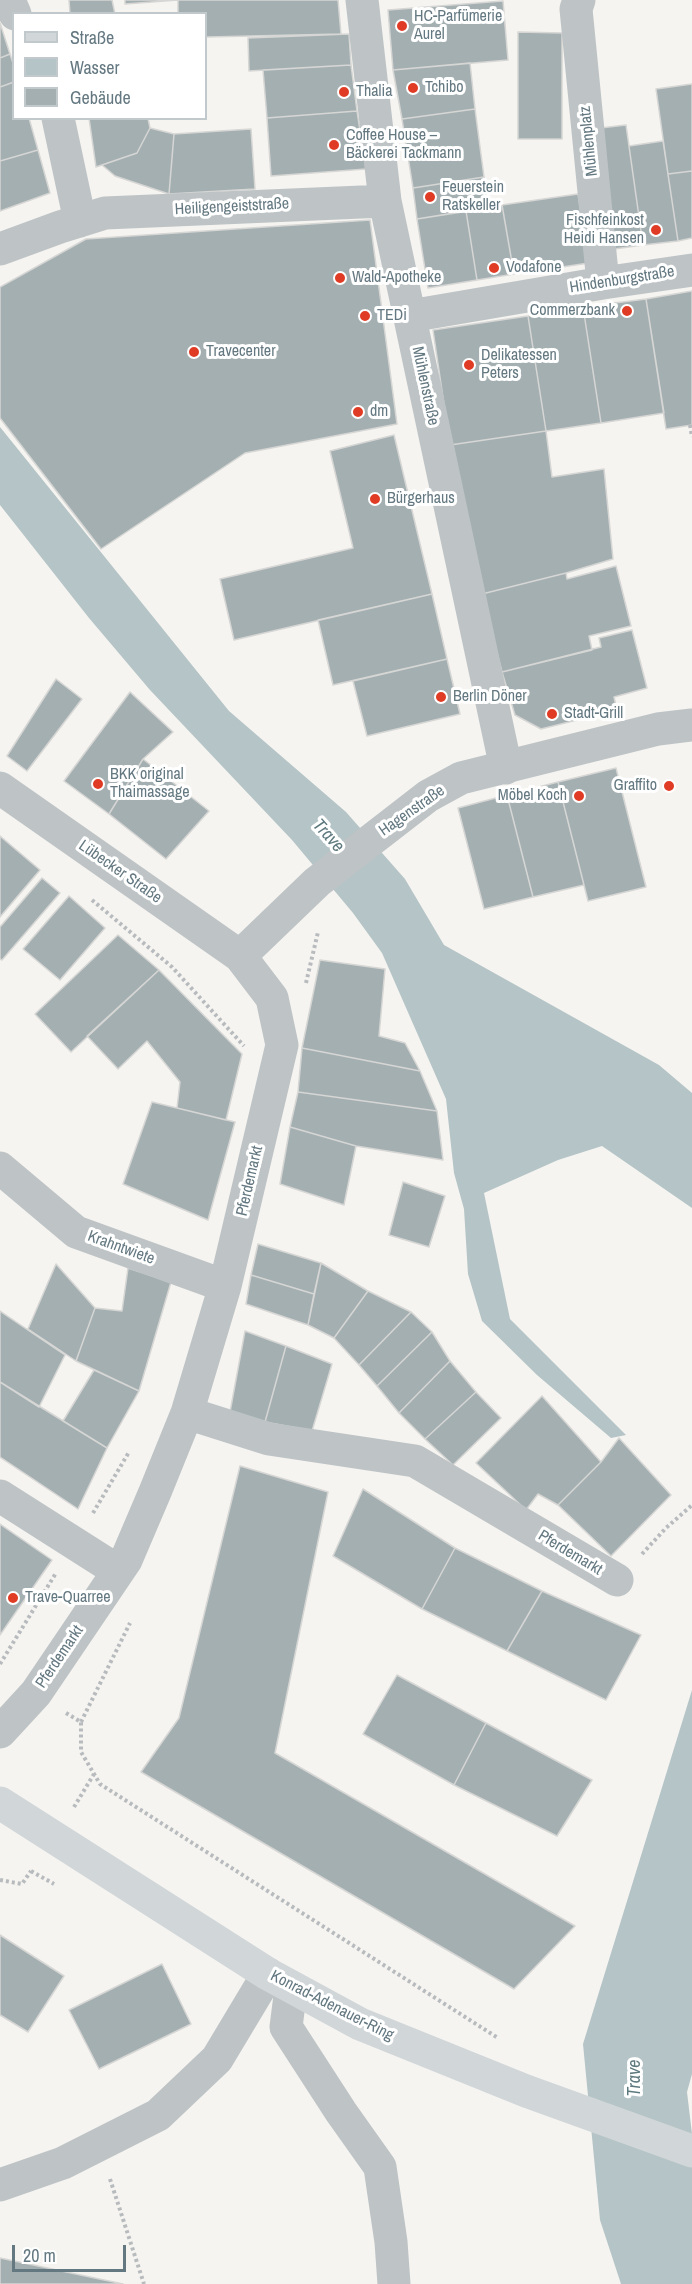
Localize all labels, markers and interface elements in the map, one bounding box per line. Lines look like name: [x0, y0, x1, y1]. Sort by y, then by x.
place label: HC-Parfümerie Aurel: [414, 7, 502, 45]
legend: [12, 12, 207, 120]
marker: HC-Parfümerie Aurel: [395, 19, 409, 33]
text: Straße: [70, 25, 114, 50]
text: Wasser: [70, 55, 119, 80]
place label: Tchibo: [425, 78, 464, 98]
marker: Tchibo: [406, 81, 420, 95]
place label: Thalia: [356, 82, 392, 102]
text: Gebäude: [70, 85, 131, 110]
marker: Thalia: [337, 85, 351, 99]
street label: Mühlenplatz: [576, 105, 602, 177]
place label: Coffee House – Bäckerei Tackmann: [346, 126, 461, 164]
marker: Coffee House – Bäckerei Tackmann: [327, 138, 341, 152]
place label: Feuerstein Ratskeller: [442, 178, 504, 216]
marker: Feuerstein Ratskeller: [423, 190, 437, 204]
street label: Heiligengeiststraße: [174, 194, 290, 220]
place label: Fischfeinkost Heidi Hansen: [564, 211, 644, 249]
marker: Fischfeinkost Heidi Hansen: [649, 223, 663, 237]
place label: Vodafone: [506, 258, 561, 278]
marker: Vodafone: [487, 261, 501, 275]
street label: Hindenburgstraße: [568, 262, 676, 298]
place label: Wald-Apotheke: [352, 268, 441, 288]
marker: Wald-Apotheke: [333, 271, 347, 285]
place label: Commerzbank: [530, 301, 615, 321]
marker: Commerzbank: [620, 304, 634, 318]
place label: TEDi: [377, 306, 407, 326]
marker: TEDi: [358, 309, 372, 323]
place label: Travecenter: [206, 342, 276, 362]
marker: Travecenter: [187, 345, 201, 359]
street label: Mühlenstraße: [407, 345, 443, 427]
place label: Delikatessen Peters: [481, 346, 557, 384]
marker: Delikatessen Peters: [462, 358, 476, 372]
place label: dm: [370, 402, 388, 422]
marker: dm: [351, 405, 365, 419]
place label: Bürgerhaus: [387, 489, 455, 509]
marker: Bürgerhaus: [368, 492, 382, 506]
place label: Berlin Döner: [453, 687, 527, 707]
marker: Berlin Döner: [434, 690, 448, 704]
place label: Stadt-Grill: [564, 704, 623, 724]
marker: Stadt-Grill: [545, 707, 559, 721]
place label: BKK original Thaimassage: [110, 765, 189, 803]
place label: Graffito: [613, 776, 657, 796]
marker: BKK original Thaimassage: [91, 777, 105, 791]
marker: Graffito: [662, 779, 676, 793]
street label: Hagenstraße: [375, 781, 449, 841]
place label: Möbel Koch: [498, 786, 567, 806]
marker: Möbel Koch: [572, 789, 586, 803]
water label: Trave: [308, 815, 348, 857]
street label: Lübecker Straße: [75, 836, 165, 908]
street label: Pferdemarkt: [233, 1144, 267, 1218]
street label: Krahntwiete: [85, 1227, 157, 1269]
street label: Pferdemarkt: [534, 1526, 606, 1580]
place label: Trave-Quarree: [25, 1588, 111, 1608]
marker: Trave-Quarree: [6, 1591, 20, 1605]
street label: Pferdemarkt: [32, 1622, 88, 1692]
street label: Konrad-Adenauer-Ring: [267, 1967, 397, 2045]
water label: Trave: [624, 2059, 646, 2097]
scale bar: [15, 2233, 129, 2271]
text: 20 m: [23, 2243, 56, 2268]

